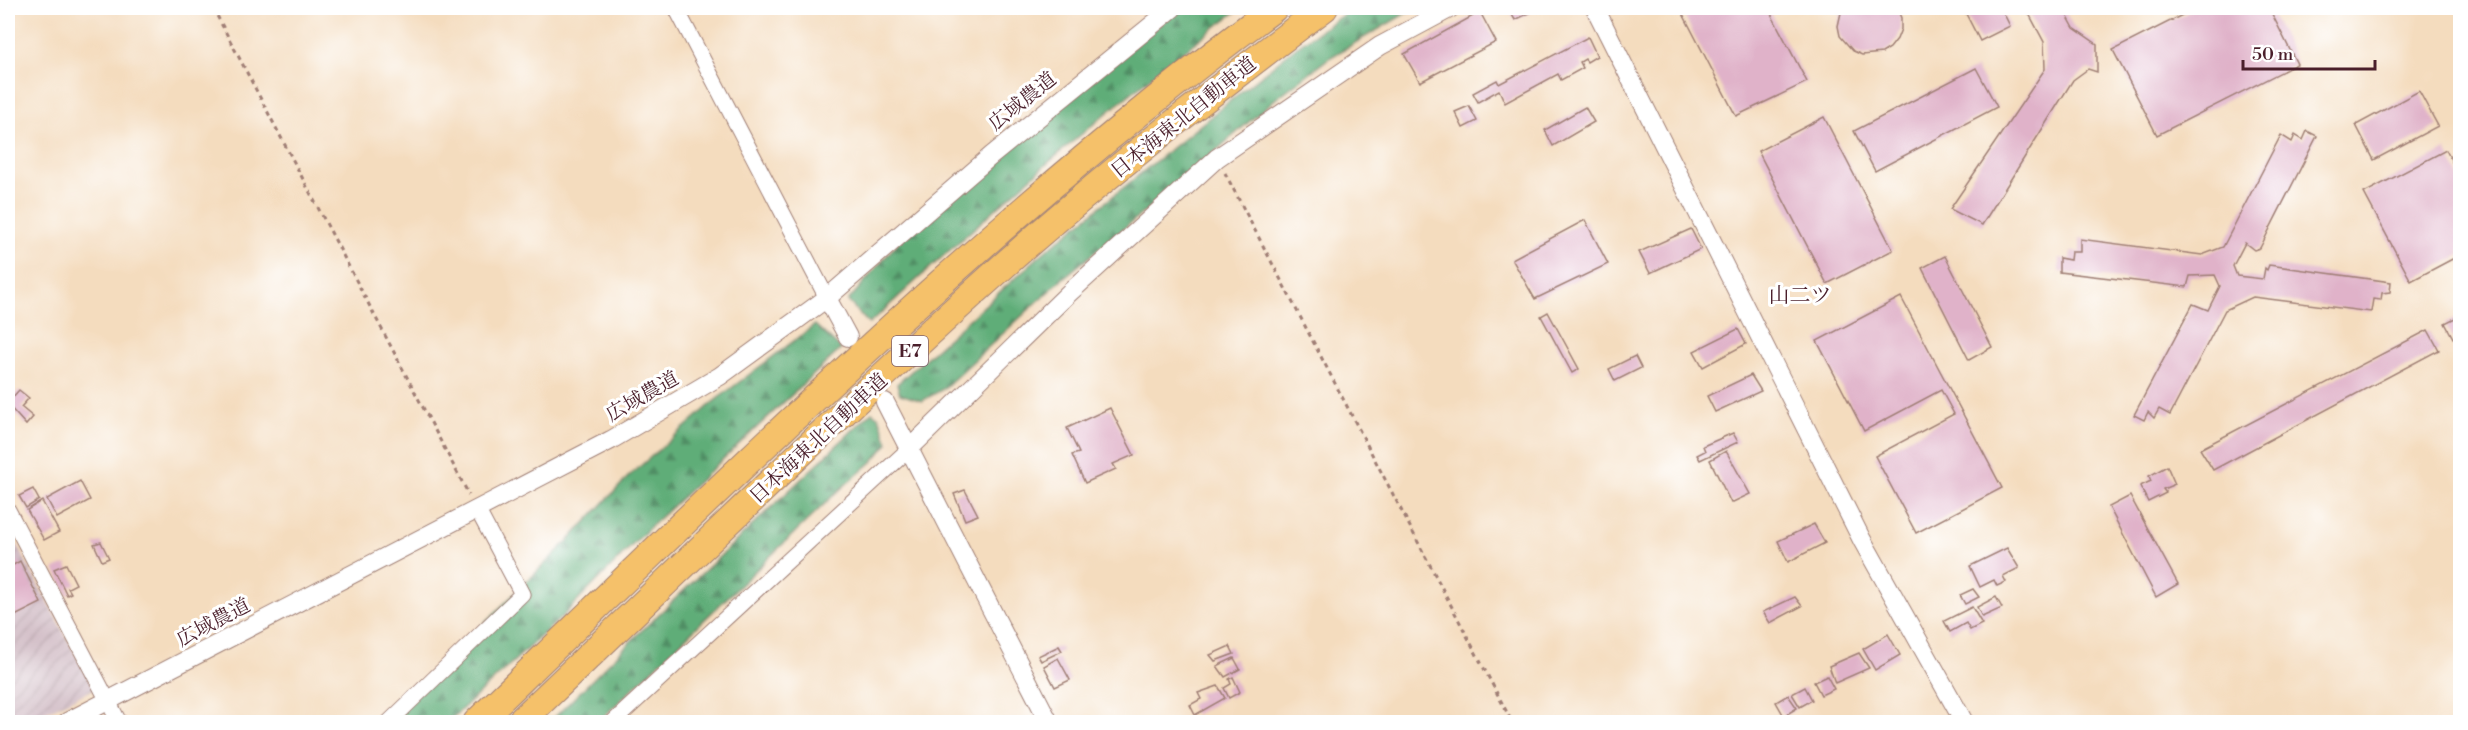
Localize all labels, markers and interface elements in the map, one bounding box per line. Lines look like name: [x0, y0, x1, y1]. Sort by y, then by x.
scale bar: [2243, 33, 2375, 71]
text: 50 m: [2252, 43, 2294, 66]
street label: 日本海東北自動車道: [1106, 52, 1262, 185]
street label: 広域農道: [984, 67, 1062, 137]
district label: 山二ツ: [1769, 283, 1832, 309]
road number: E7: [892, 336, 928, 366]
street label: 広域農道: [602, 366, 684, 428]
street label: 日本海東北自動車道: [745, 369, 893, 510]
street label: 広域農道: [173, 594, 255, 653]

